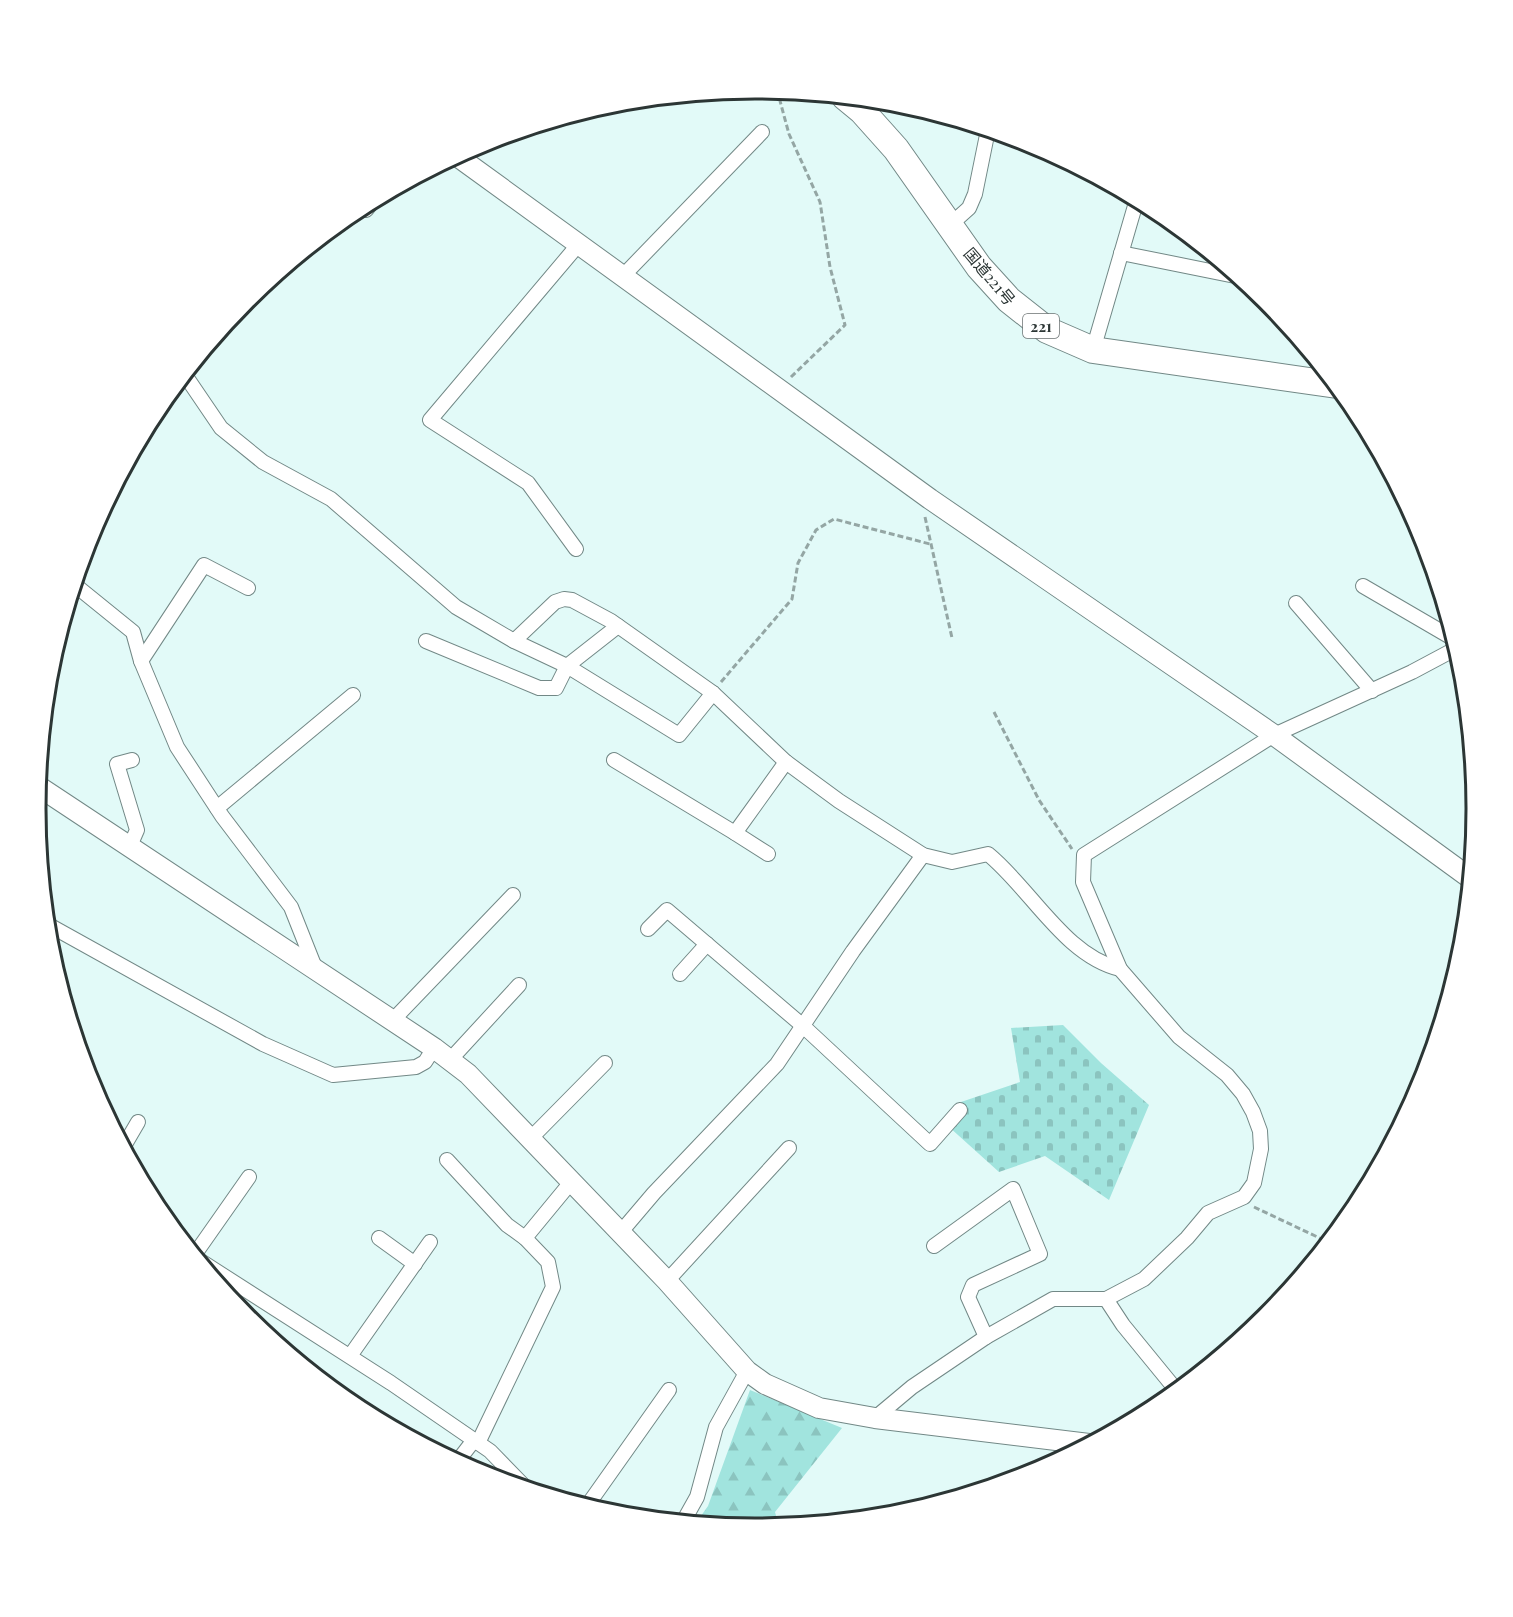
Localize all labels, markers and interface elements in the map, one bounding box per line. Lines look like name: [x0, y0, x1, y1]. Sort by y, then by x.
street label: 国道221号: [960, 243, 1020, 309]
road number: 221: [1023, 314, 1059, 338]

